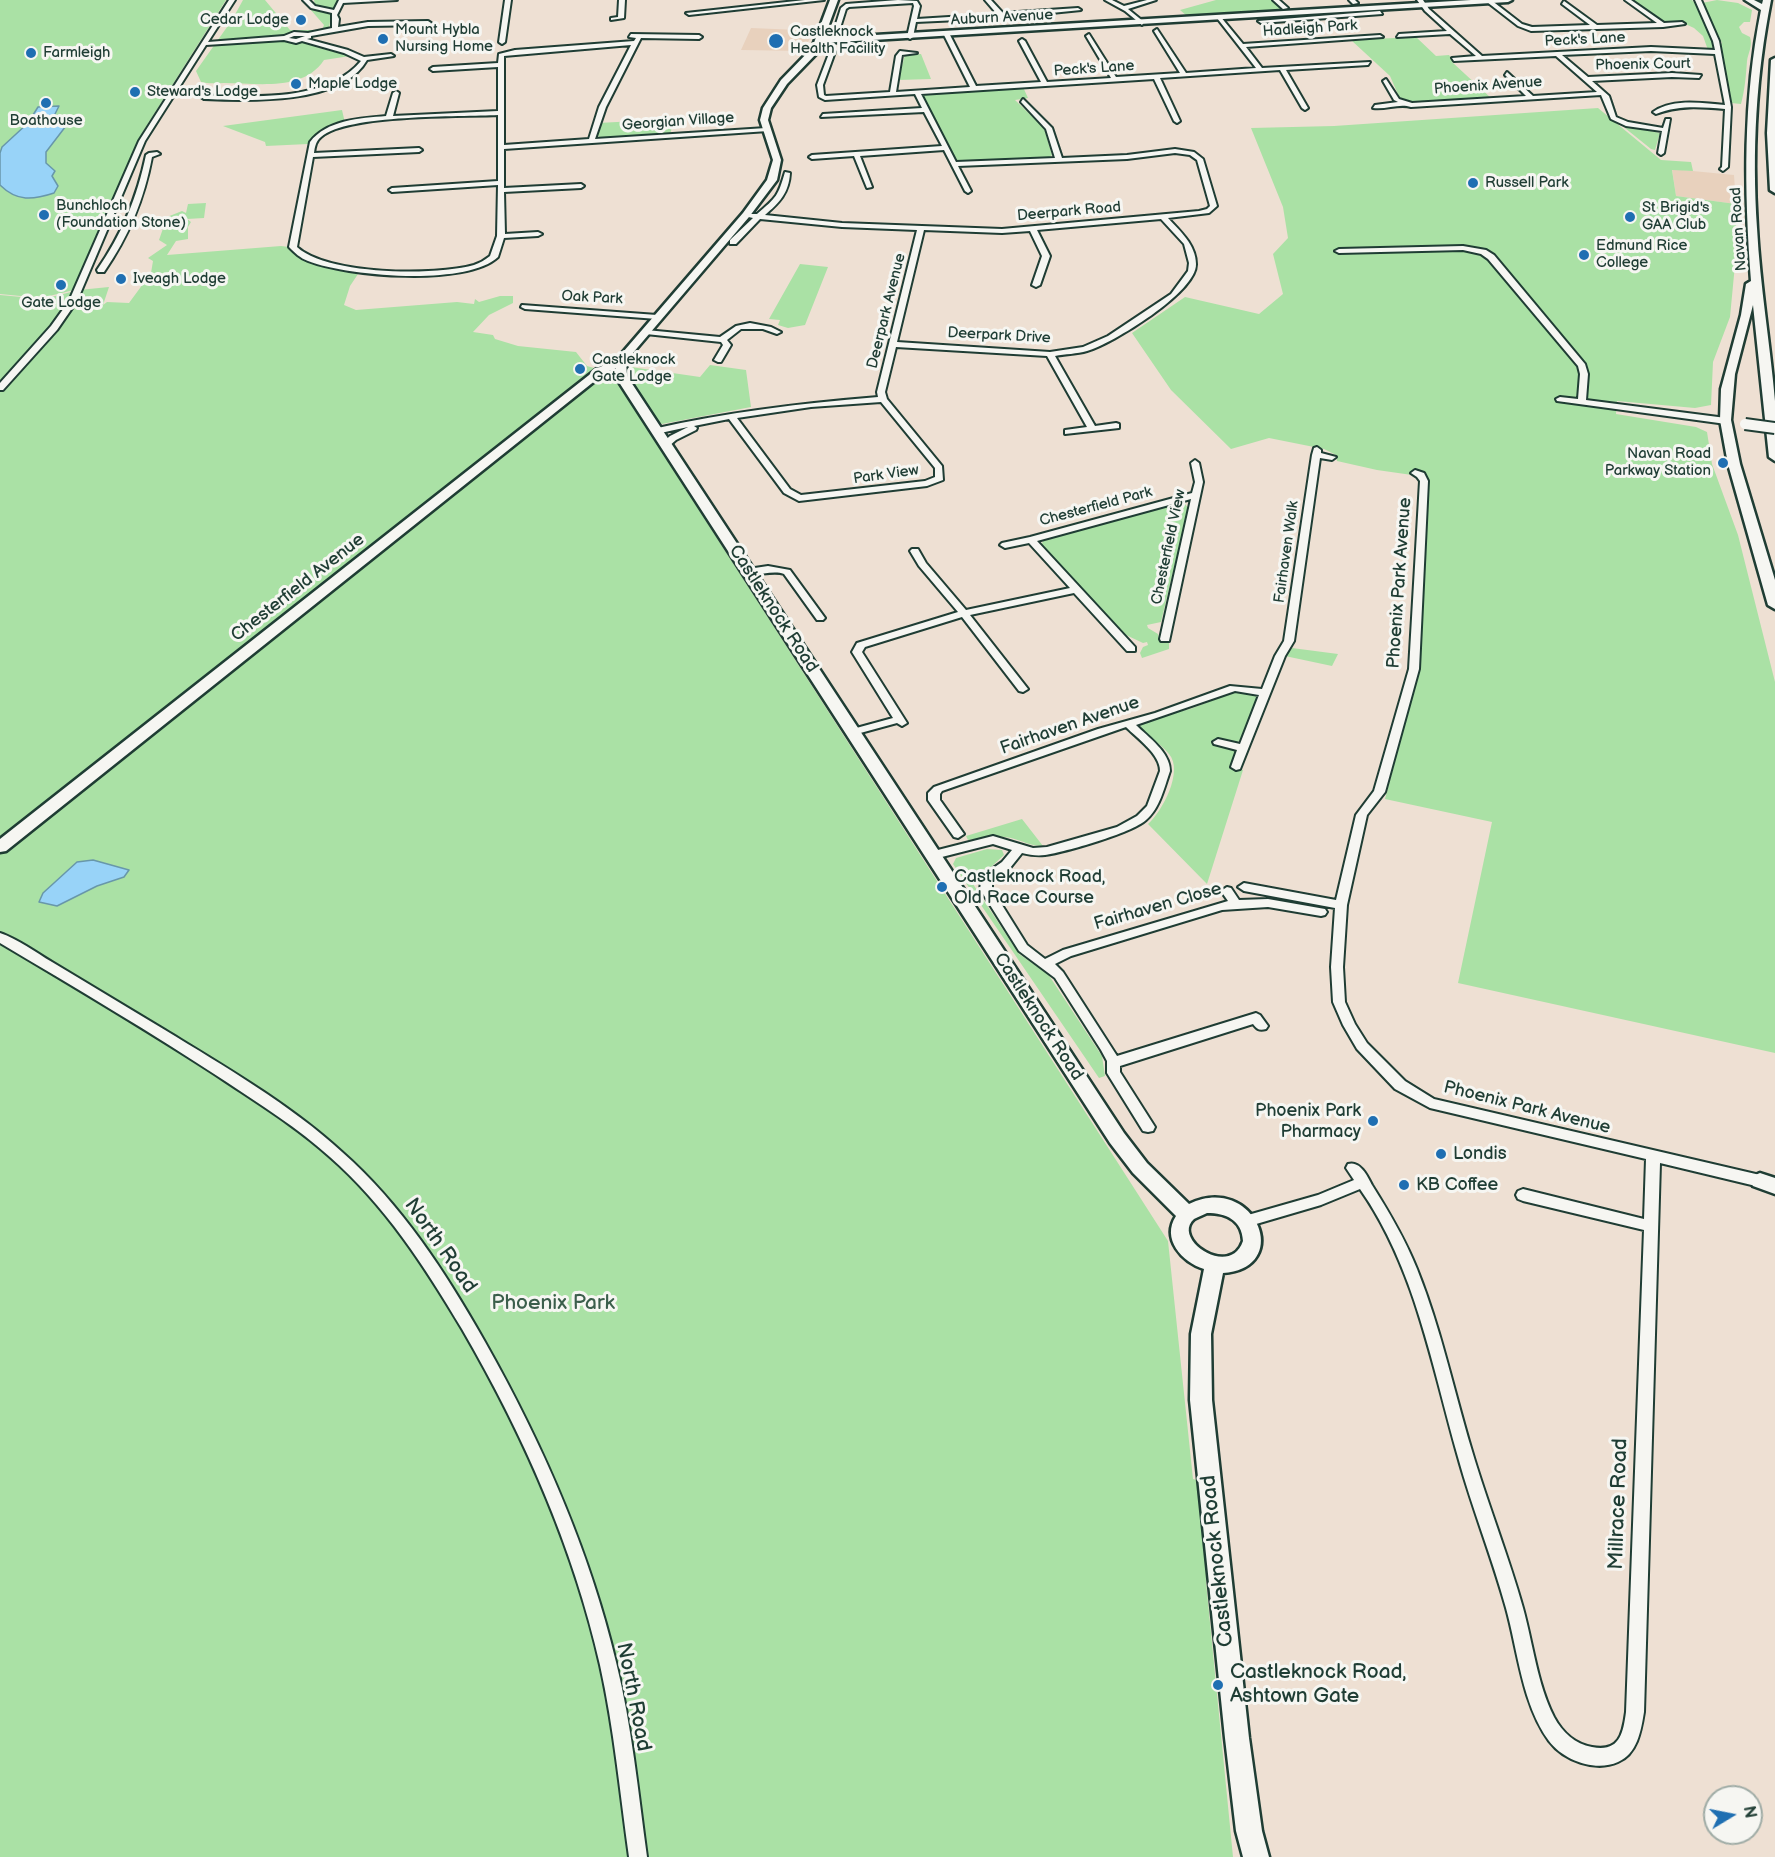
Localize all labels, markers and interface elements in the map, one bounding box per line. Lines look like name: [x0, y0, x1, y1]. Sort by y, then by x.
street label: Auburn Avenue: [950, 6, 1054, 30]
place label: Cedar Lodge: [200, 11, 289, 29]
marker: Cedar Lodge: [294, 13, 308, 27]
street label: Hadleigh Park: [1262, 17, 1358, 41]
place label: Mount Hybla Nursing Home: [395, 21, 493, 56]
place label: Castleknock Health Facility: [790, 23, 885, 58]
street label: Peck's Lane: [1544, 29, 1626, 51]
marker: Mount Hybla Nursing Home: [376, 32, 390, 46]
marker: Castleknock Health Facility: [767, 32, 785, 50]
place label: Farmleigh: [43, 44, 110, 62]
marker: Farmleigh: [24, 46, 38, 60]
street label: Phoenix Court: [1595, 55, 1691, 75]
street label: Peck's Lane: [1053, 57, 1135, 81]
street label: Phoenix Avenue: [1433, 73, 1543, 99]
place label: Maple Lodge: [308, 75, 397, 93]
marker: Maple Lodge: [289, 77, 303, 91]
place label: Steward's Lodge: [147, 83, 258, 101]
marker: Steward's Lodge: [128, 85, 142, 99]
marker: Boathouse: [39, 96, 53, 110]
street label: Georgian Village: [621, 109, 735, 135]
place label: Boathouse: [9, 112, 83, 130]
place label: Russell Park: [1485, 174, 1569, 192]
marker: Russell Park: [1466, 176, 1480, 190]
street label: Navan Road: [1727, 186, 1751, 272]
place label: Bunchloch (Foundation Stone): [56, 197, 186, 232]
street label: Deerpark Road: [1016, 198, 1122, 226]
place label: St Brigid's GAA Club: [1642, 199, 1709, 234]
marker: Bunchloch (Foundation Stone): [37, 208, 51, 222]
marker: St Brigid's GAA Club: [1623, 210, 1637, 224]
place label: Edmund Rice College: [1596, 237, 1687, 272]
marker: Edmund Rice College: [1577, 248, 1591, 262]
street label: Deerpark Avenue: [864, 251, 910, 371]
place label: Iveagh Lodge: [133, 270, 226, 288]
marker: Iveagh Lodge: [114, 272, 128, 286]
marker: Gate Lodge: [54, 278, 68, 292]
street label: Oak Park: [561, 287, 623, 309]
place label: Gate Lodge: [21, 294, 101, 312]
street label: Deerpark Drive: [947, 324, 1051, 348]
place label: Castleknock Gate Lodge: [592, 351, 675, 386]
marker: Castleknock Gate Lodge: [573, 362, 587, 376]
place label: Navan Road Parkway Station: [1605, 445, 1711, 480]
marker: Navan Road Parkway Station: [1716, 456, 1730, 470]
street label: Park View: [852, 462, 920, 488]
street label: Chesterfield Park: [1038, 483, 1154, 531]
street label: Chesterfield View: [1148, 488, 1190, 606]
street label: Phoenix Park Avenue: [1383, 497, 1417, 669]
street label: Fairhaven Walk: [1271, 500, 1303, 604]
street label: Chesterfield Avenue: [227, 529, 369, 647]
street label: Castleknock Road: [724, 541, 822, 677]
street label: Fairhaven Avenue: [998, 692, 1142, 760]
place label: Castleknock Road, Old Race Course: [954, 866, 1105, 908]
street label: Fairhaven Close: [1092, 878, 1224, 936]
marker: Castleknock Road, Old Race Course: [935, 880, 949, 894]
street label: Castleknock Road: [989, 949, 1087, 1085]
street label: Phoenix Park Avenue: [1441, 1077, 1613, 1139]
place label: Phoenix Park Pharmacy: [1255, 1100, 1361, 1142]
marker: Phoenix Park Pharmacy: [1366, 1114, 1380, 1128]
place label: Londis: [1453, 1143, 1507, 1165]
marker: Londis: [1434, 1147, 1448, 1161]
place label: KB Coffee: [1416, 1174, 1498, 1196]
marker: KB Coffee: [1397, 1178, 1411, 1192]
street label: North Road: [398, 1194, 482, 1298]
park label: Phoenix Park: [491, 1291, 615, 1317]
street label: Millrace Road: [1604, 1438, 1634, 1570]
street label: Castleknock Road: [1196, 1474, 1240, 1648]
street label: North Road: [610, 1641, 656, 1753]
place label: Castleknock Road, Ashtown Gate: [1230, 1660, 1406, 1710]
marker: Castleknock Road, Ashtown Gate: [1211, 1678, 1225, 1692]
north arrow: [1703, 1785, 1763, 1845]
text: N: [1739, 1805, 1760, 1820]

